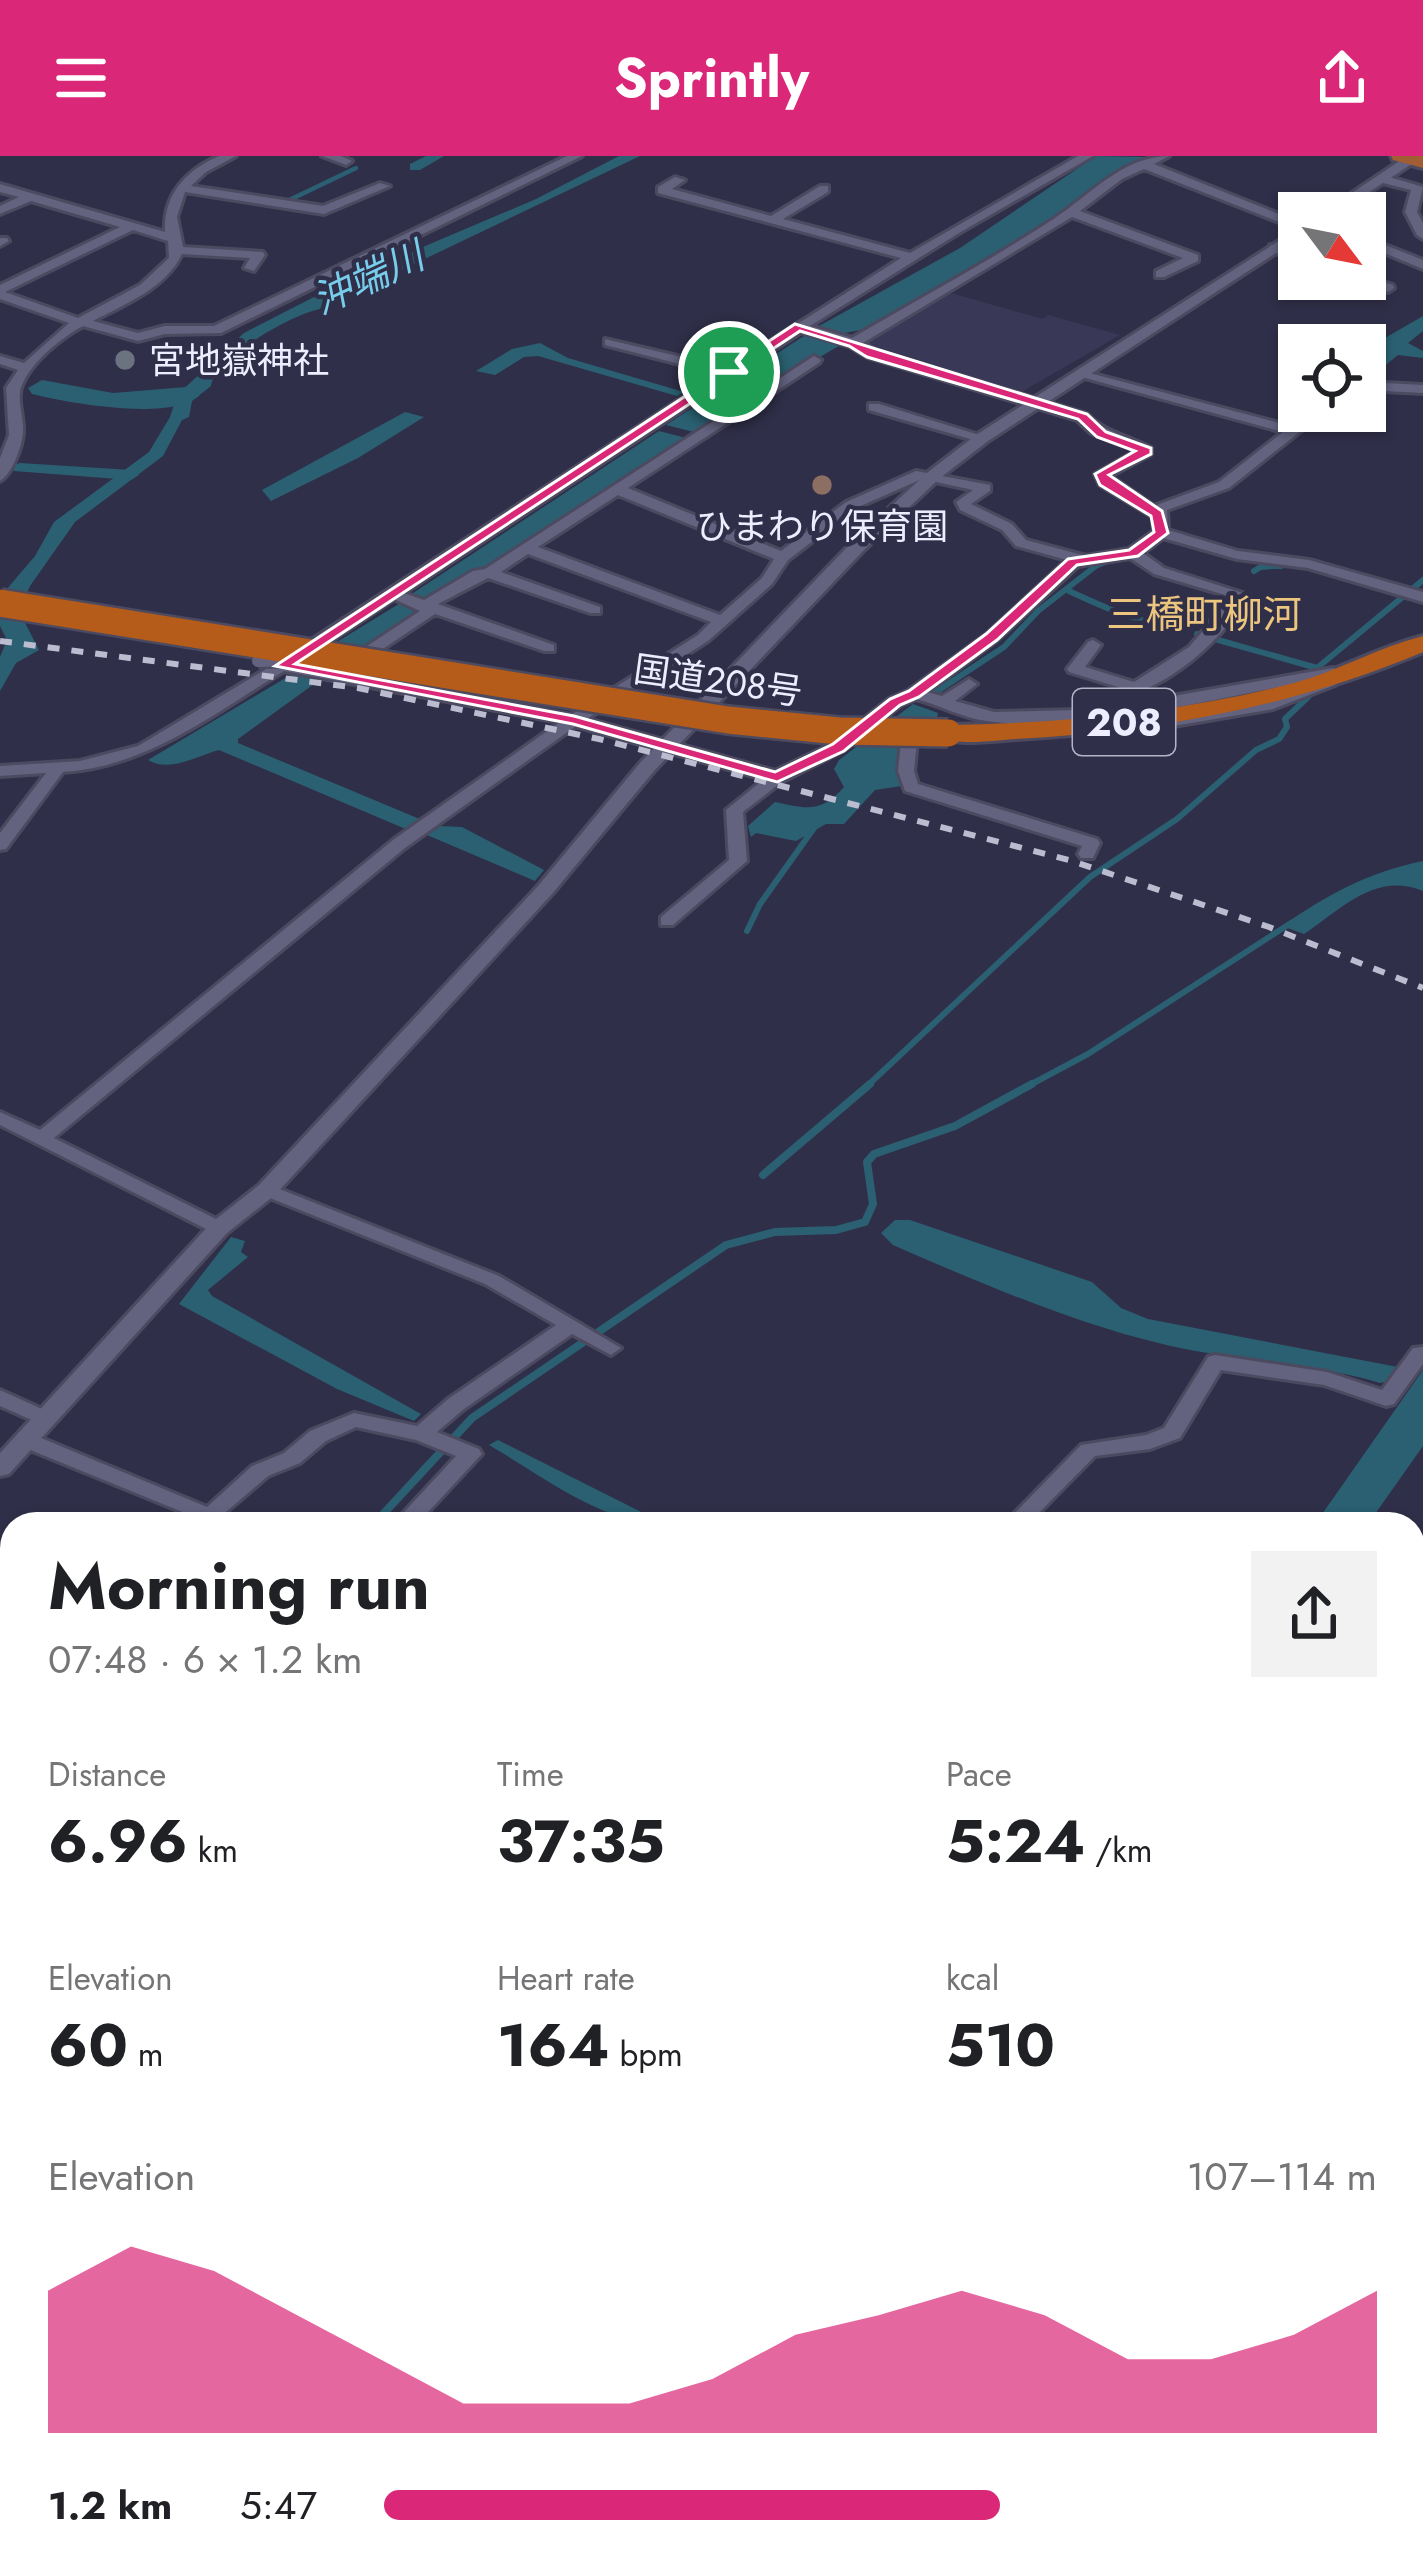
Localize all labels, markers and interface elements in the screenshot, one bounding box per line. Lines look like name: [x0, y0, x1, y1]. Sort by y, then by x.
text: Sprintly: [614, 39, 809, 117]
icon: menu: [48, 45, 114, 111]
icon: share: [1309, 45, 1375, 111]
north arrow: [1278, 192, 1386, 300]
map controls: [1278, 192, 1386, 432]
water label: 沖端川: [303, 226, 437, 329]
pin: [678, 321, 780, 423]
button: locate: [1278, 324, 1386, 432]
place label: 宮地嶽神社: [149, 334, 329, 386]
icon: arrive: [696, 339, 762, 405]
marker: 宮地嶽神社: [112, 347, 138, 373]
marker: ひまわり保育園: [809, 472, 835, 498]
place label: ひまわり保育園: [696, 500, 948, 552]
district label: 三橋町柳河: [1106, 586, 1302, 643]
street label: 国道208号: [630, 642, 806, 718]
road number: 208: [1073, 689, 1175, 755]
text: Morning run: [48, 1538, 430, 1634]
button: share: [1251, 1551, 1377, 1677]
text: 07:48 · 6 × 1.2 km: [48, 1631, 363, 1688]
text: Distance: [48, 1751, 166, 1798]
text: Time: [497, 1751, 564, 1798]
text: Pace: [946, 1751, 1012, 1798]
text: 6.96: [48, 1798, 188, 1885]
text: 37:35: [497, 1798, 665, 1885]
text: 5:24: [946, 1798, 1085, 1885]
text: km: [188, 1827, 238, 1874]
text: /km: [1085, 1827, 1152, 1874]
text: Elevation: [48, 1955, 172, 2002]
text: Heart rate: [497, 1955, 635, 2002]
text: kcal: [946, 1955, 999, 2002]
text: 60: [48, 2002, 128, 2089]
text: 164: [497, 2002, 610, 2089]
text: 510: [946, 2002, 1055, 2089]
text: m: [128, 2031, 164, 2078]
text: bpm: [610, 2031, 683, 2078]
text: Elevation: [48, 2148, 195, 2205]
text: 107–114 m: [1187, 2148, 1377, 2205]
text: 1.2 km: [48, 2477, 172, 2534]
text: 5:47: [240, 2477, 317, 2534]

